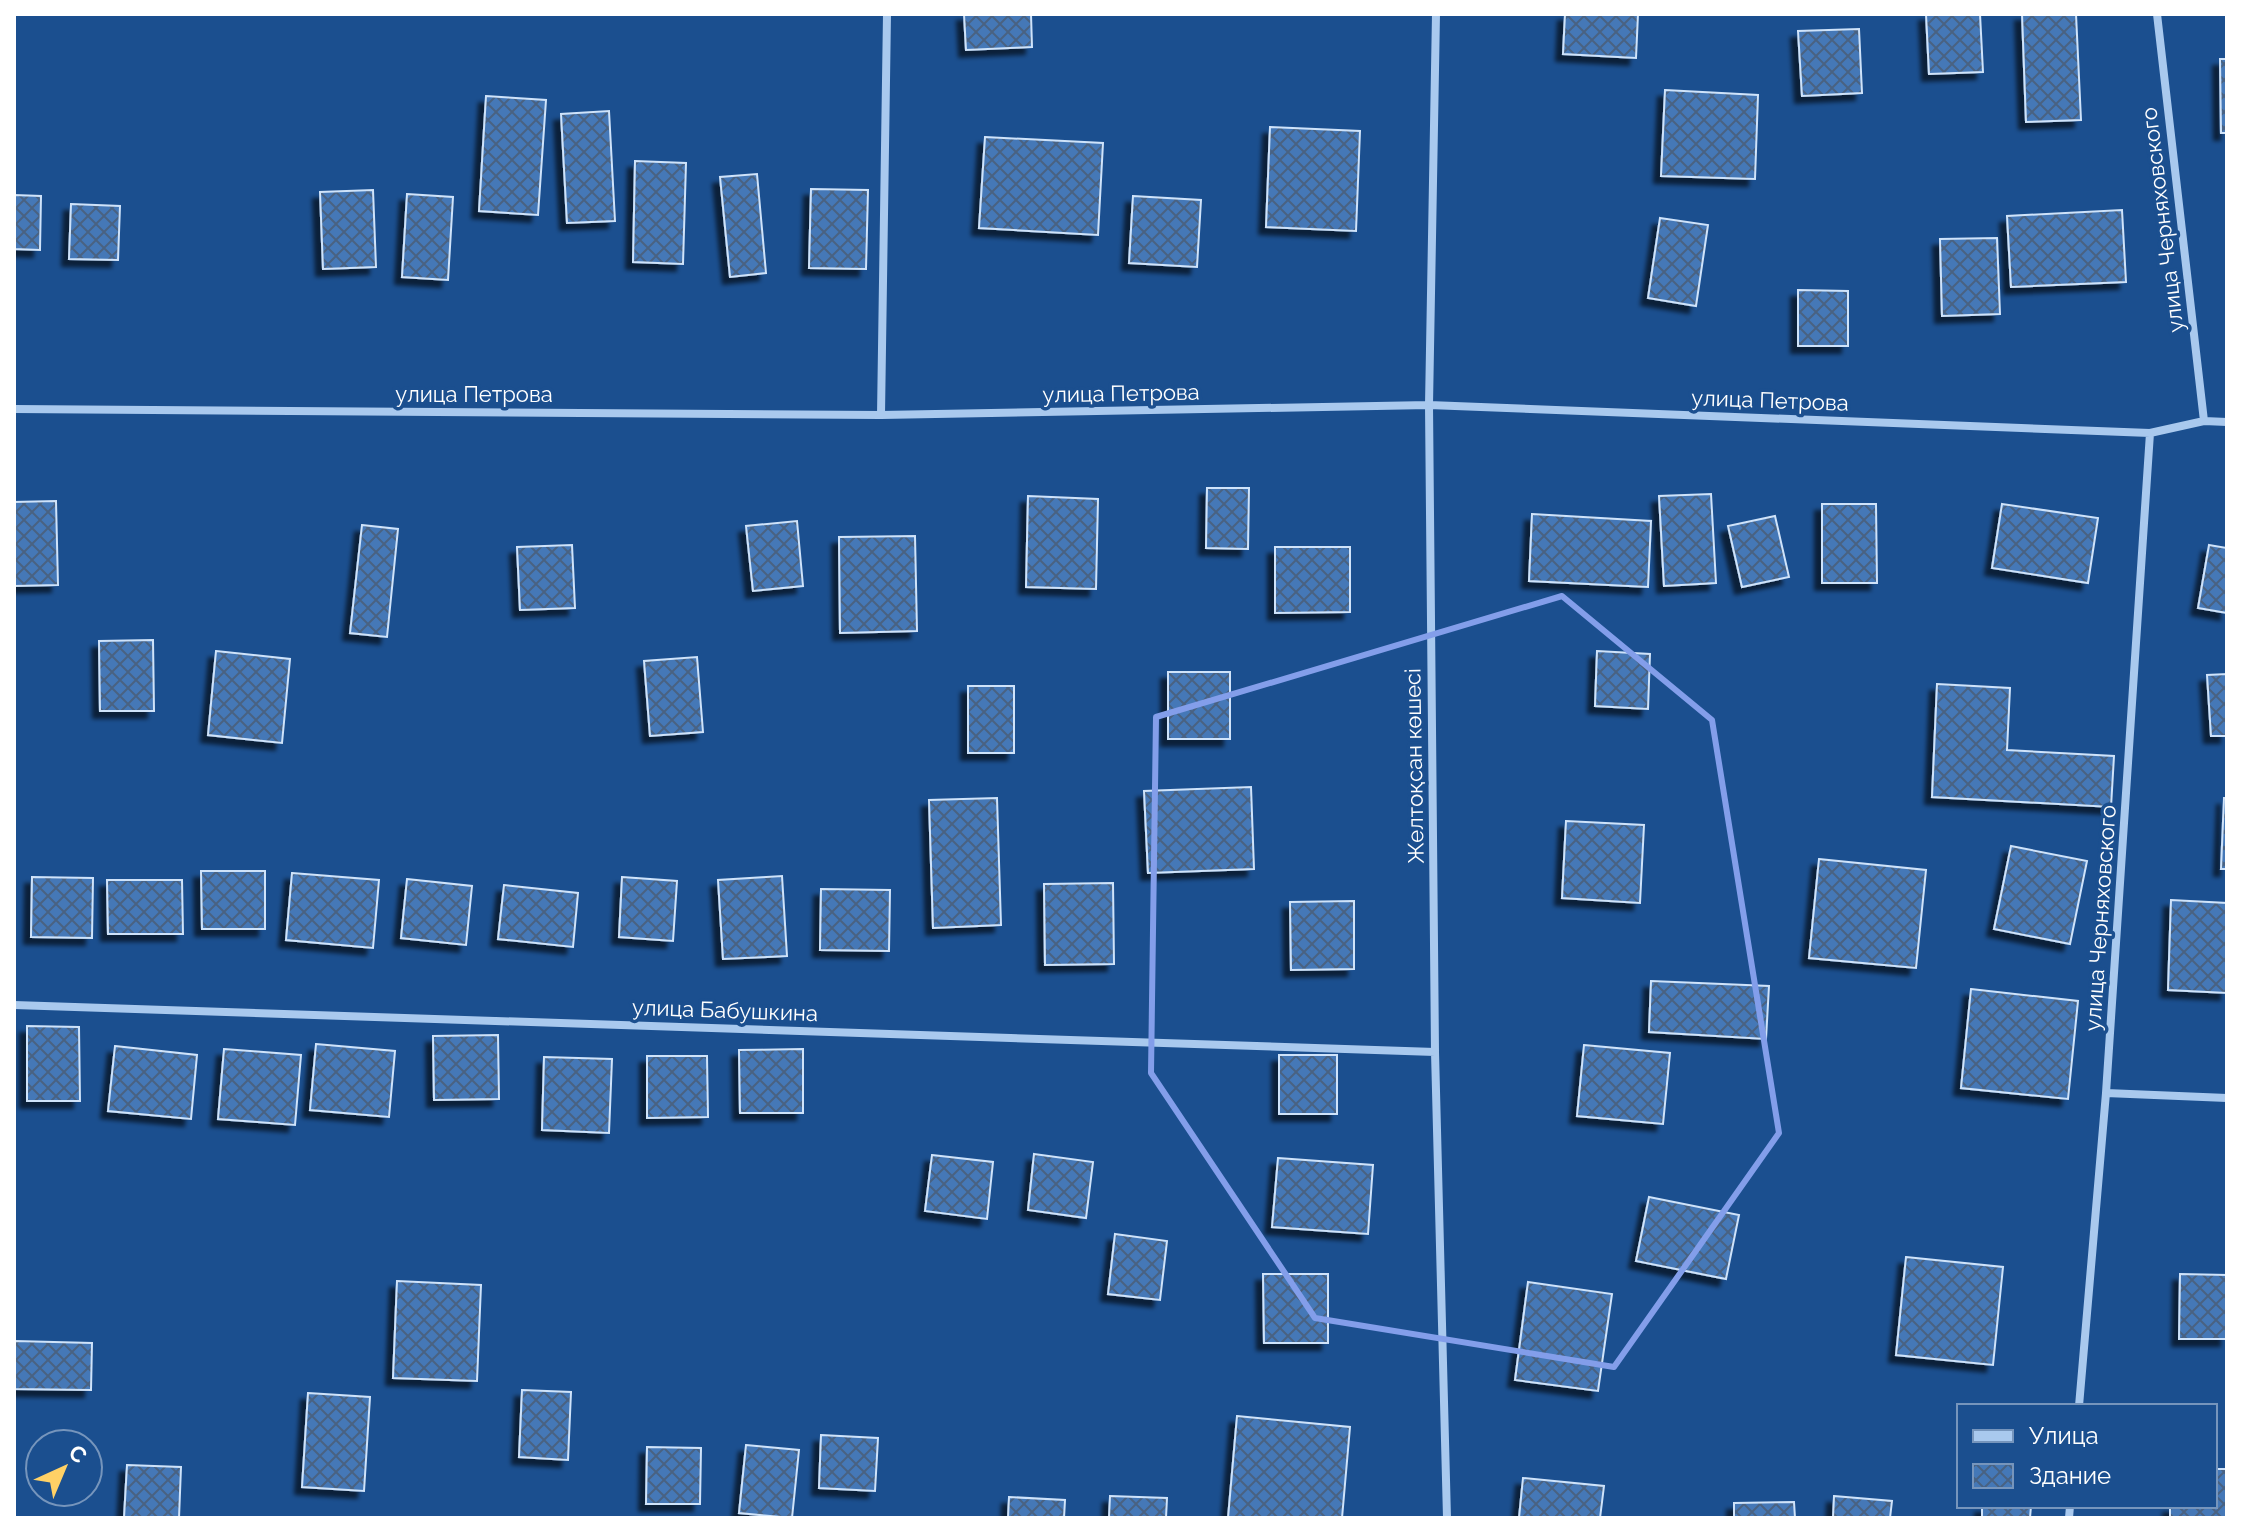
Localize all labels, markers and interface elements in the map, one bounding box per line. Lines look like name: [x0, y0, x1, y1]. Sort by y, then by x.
street label: улица Черняховского: [2135, 106, 2189, 334]
street label: улица Петрова: [1042, 379, 1200, 407]
street label: улица Петрова: [395, 381, 553, 407]
street label: улица Петрова: [1691, 384, 1849, 416]
street label: Желтоқсан көшесі: [1399, 668, 1429, 864]
street label: улица Черняховского: [2079, 804, 2121, 1032]
street label: улица Бабушкина: [632, 994, 818, 1026]
legend: [1957, 1404, 2217, 1508]
text: Улица: [2029, 1421, 2099, 1450]
north arrow: [24, 1428, 104, 1508]
text: С: [63, 1439, 92, 1468]
text: Здание: [2029, 1461, 2111, 1490]

